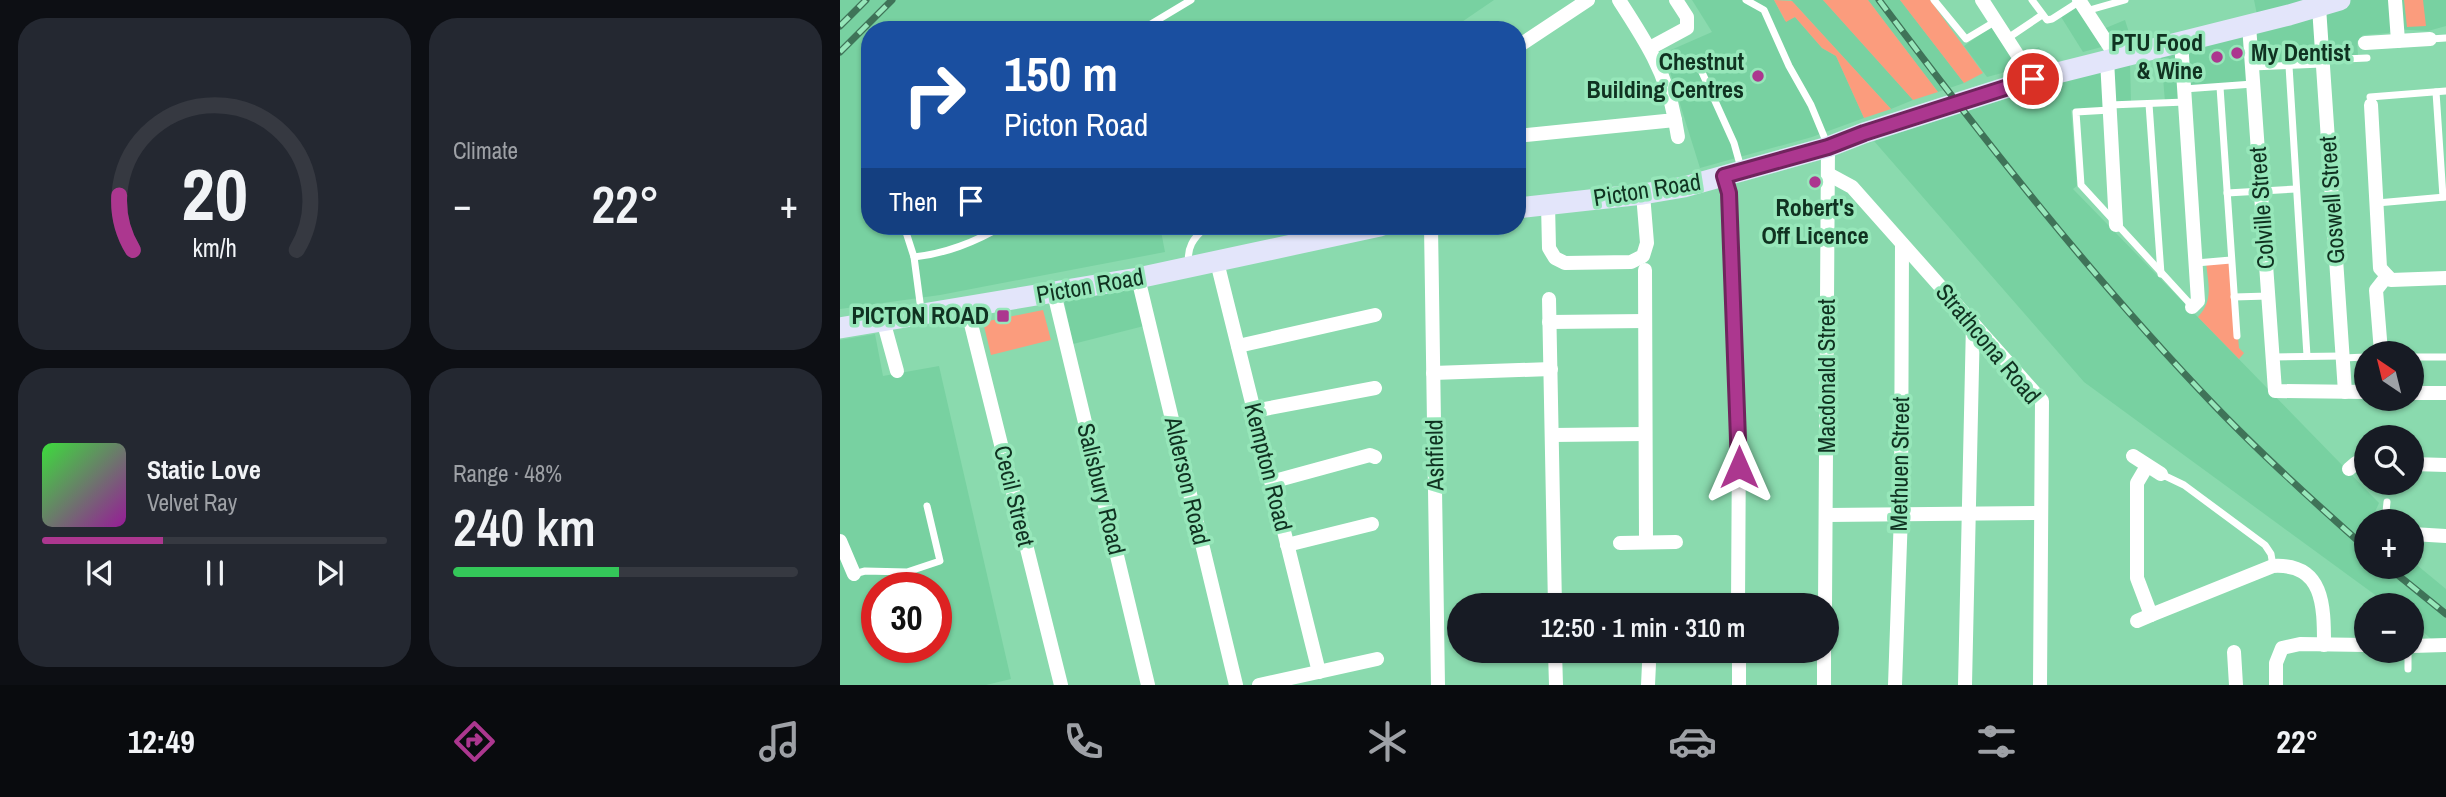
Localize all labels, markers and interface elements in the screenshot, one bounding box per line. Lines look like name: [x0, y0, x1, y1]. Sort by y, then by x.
place label: PTU Food & Wine: [2111, 26, 2203, 86]
place label: My Dentist: [2251, 36, 2351, 68]
text: 150 m: [1004, 40, 1118, 106]
place label: Chestnut Building Centres: [1587, 45, 1744, 105]
marker: My Dentist: [2229, 45, 2245, 61]
icon: right: [889, 49, 980, 140]
pin: [2003, 49, 2063, 109]
marker: PTU Food & Wine: [2209, 49, 2225, 65]
icon: arrive: [2014, 60, 2052, 98]
marker: Chestnut Building Centres: [1750, 68, 1766, 84]
text: Picton Road: [1004, 103, 1148, 146]
text: Climate: [453, 135, 518, 166]
street label: Goswell Street: [2311, 135, 2351, 265]
text: 20: [181, 145, 248, 243]
street label: Colville Street: [2241, 145, 2281, 270]
street label: Picton Road: [1591, 165, 1703, 213]
text: 22°: [591, 169, 660, 239]
marker: Robert's Off Licence: [1807, 174, 1823, 190]
text: −: [453, 179, 471, 230]
text: +: [780, 179, 798, 230]
icon: arrive: [952, 182, 990, 220]
text: Then: [889, 184, 938, 219]
place label: Robert's Off Licence: [1761, 191, 1869, 251]
text: km/h: [192, 231, 237, 265]
street label: Picton Road: [1034, 260, 1146, 310]
street label: Strathcona Road: [1929, 276, 2048, 410]
street label: Macdonald Street: [1810, 298, 1842, 453]
place label: PICTON ROAD: [852, 299, 989, 331]
marker: PICTON ROAD: [995, 308, 1011, 324]
north arrow: [2354, 341, 2424, 411]
map controls: [2354, 341, 2424, 663]
street label: Methuen Street: [1882, 396, 1916, 532]
street label: Kempton Road: [1238, 399, 1300, 534]
street label: Alderson Road: [1158, 413, 1218, 548]
street label: Ashfield: [1417, 419, 1451, 492]
street label: Salisbury Road: [1070, 420, 1134, 558]
button: search: [2354, 425, 2424, 495]
position arrow: [1702, 430, 1776, 504]
street label: Cecil Street: [987, 442, 1043, 550]
text: Static Love: [147, 452, 261, 487]
text: Range · 48%: [453, 458, 562, 489]
text: Velvet Ray: [147, 487, 237, 518]
text: 240 km: [453, 492, 596, 562]
button: +: [2354, 509, 2424, 579]
icon: previous: [81, 554, 119, 592]
icon: pause: [196, 554, 234, 592]
icon: next: [311, 554, 349, 592]
speed limit sign: 30: [861, 572, 952, 663]
button: −: [2354, 593, 2424, 663]
text: 12:50 · 1 min · 310 m: [1541, 610, 1745, 645]
icon: directions: [450, 717, 499, 766]
icon: music: [755, 717, 804, 766]
icon: phone: [1059, 717, 1108, 766]
icon: climate: [1363, 717, 1412, 766]
icon: car: [1668, 717, 1717, 766]
icon: filters: [1972, 717, 2021, 766]
text: 12:49: [128, 720, 195, 763]
text: 22°: [2276, 720, 2318, 763]

